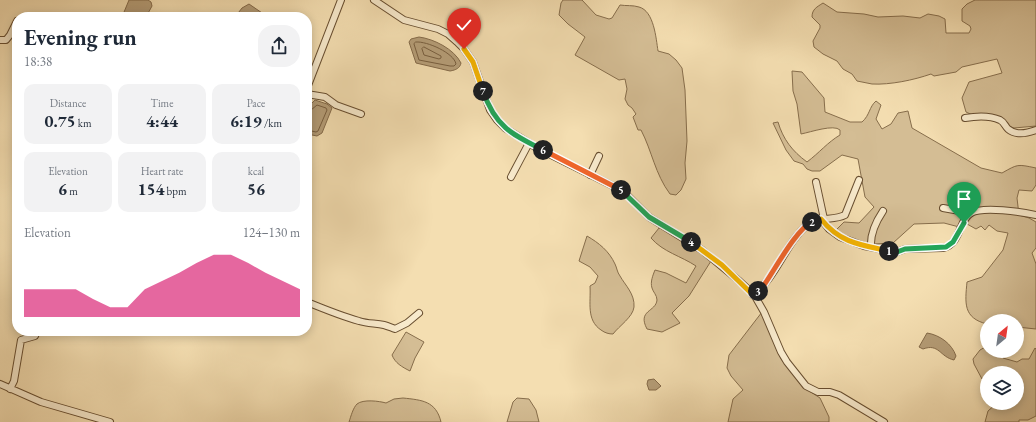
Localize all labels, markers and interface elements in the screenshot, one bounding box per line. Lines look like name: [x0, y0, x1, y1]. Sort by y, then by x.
pin: [447, 8, 481, 49]
icon: check: [453, 14, 475, 36]
text: Evening run: [24, 23, 137, 52]
button: share: [258, 25, 300, 67]
text: 18:38: [24, 53, 52, 70]
pin: 7: [473, 81, 493, 101]
text: 7: [480, 84, 486, 98]
text: Distance: [50, 96, 86, 110]
text: Time: [151, 96, 173, 110]
text: Pace: [247, 96, 265, 110]
text: 0.75: [44, 110, 76, 132]
text: 4:44: [146, 110, 178, 132]
text: 6:19: [230, 110, 262, 132]
text: km: [76, 116, 92, 130]
text: /km: [262, 116, 282, 130]
pin: 6: [533, 140, 553, 160]
text: 6: [540, 143, 546, 157]
text: Elevation: [48, 164, 88, 178]
text: Heart rate: [141, 164, 183, 178]
text: kcal: [248, 164, 264, 178]
text: 6: [58, 178, 67, 200]
text: 154: [137, 178, 164, 200]
text: 56: [247, 178, 265, 200]
pin: 5: [611, 180, 631, 200]
pin: [947, 182, 981, 223]
text: 5: [618, 183, 624, 197]
text: m: [67, 184, 78, 198]
text: bpm: [164, 184, 187, 198]
icon: arrive: [953, 188, 975, 210]
pin: 2: [802, 212, 822, 232]
text: 2: [809, 215, 815, 229]
text: Elevation: [24, 224, 71, 241]
text: 124–130 m: [243, 224, 300, 241]
pin: 4: [681, 232, 701, 252]
text: 4: [688, 235, 694, 249]
pin: 1: [879, 241, 899, 261]
text: 1: [886, 244, 892, 258]
pin: 3: [748, 281, 768, 301]
text: 3: [755, 284, 761, 298]
north arrow: [980, 314, 1024, 358]
map controls: [980, 314, 1024, 410]
button: layers: [980, 366, 1024, 410]

